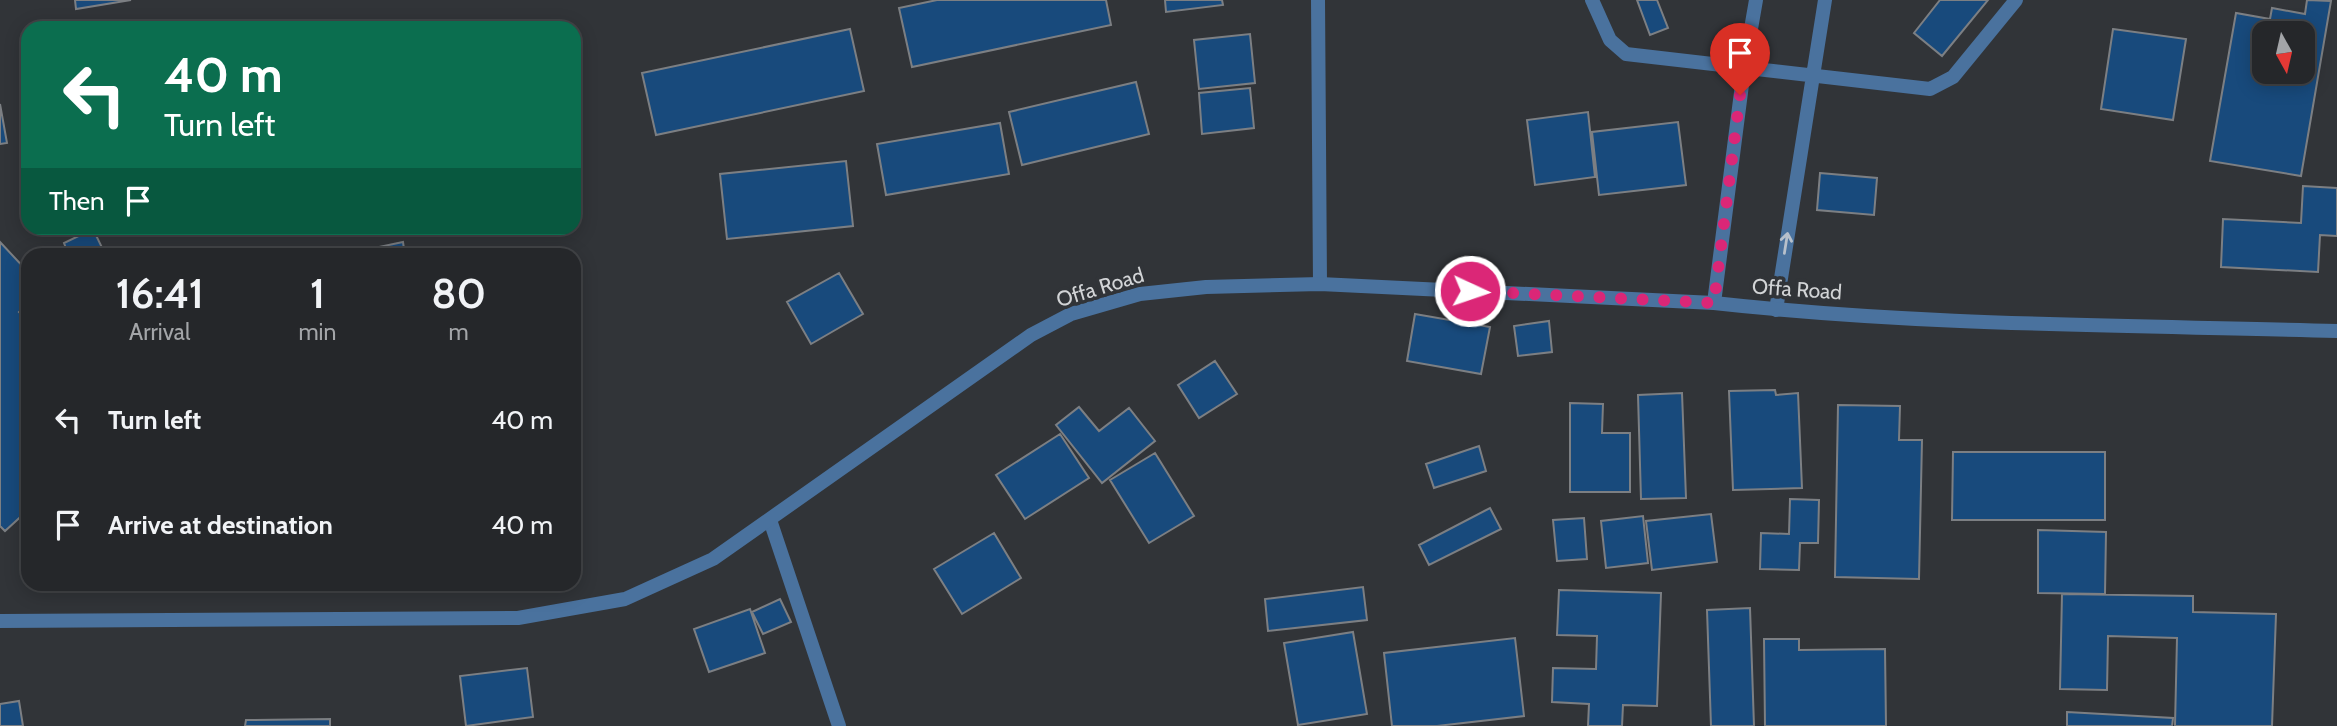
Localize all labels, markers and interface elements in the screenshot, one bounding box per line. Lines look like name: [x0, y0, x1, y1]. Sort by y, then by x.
north arrow: [2252, 21, 2315, 84]
map controls: [2252, 21, 2315, 84]
pin: [1710, 23, 1770, 95]
icon: arrive: [1721, 34, 1759, 72]
text: 40 m: [164, 45, 283, 104]
icon: left: [49, 49, 140, 140]
text: Turn left: [164, 105, 275, 144]
icon: arrive: [119, 182, 157, 220]
text: Then: [49, 185, 105, 217]
one-way arrow: [1780, 232, 1793, 254]
position arrow: [1433, 254, 1507, 328]
street label: Offa Road: [1053, 262, 1147, 312]
text: 16:41: [116, 267, 204, 319]
text: 1: [310, 267, 325, 319]
text: 80: [431, 267, 486, 319]
street label: Offa Road: [1751, 273, 1843, 305]
text: Arrival: [129, 318, 190, 346]
text: min: [298, 318, 336, 346]
text: m: [449, 318, 469, 346]
icon: left: [49, 401, 87, 439]
text: Turn left: [108, 404, 201, 436]
text: 40 m: [491, 404, 553, 436]
icon: arrive: [49, 506, 87, 544]
text: Arrive at destination: [108, 509, 333, 541]
text: 40 m: [491, 509, 553, 541]

